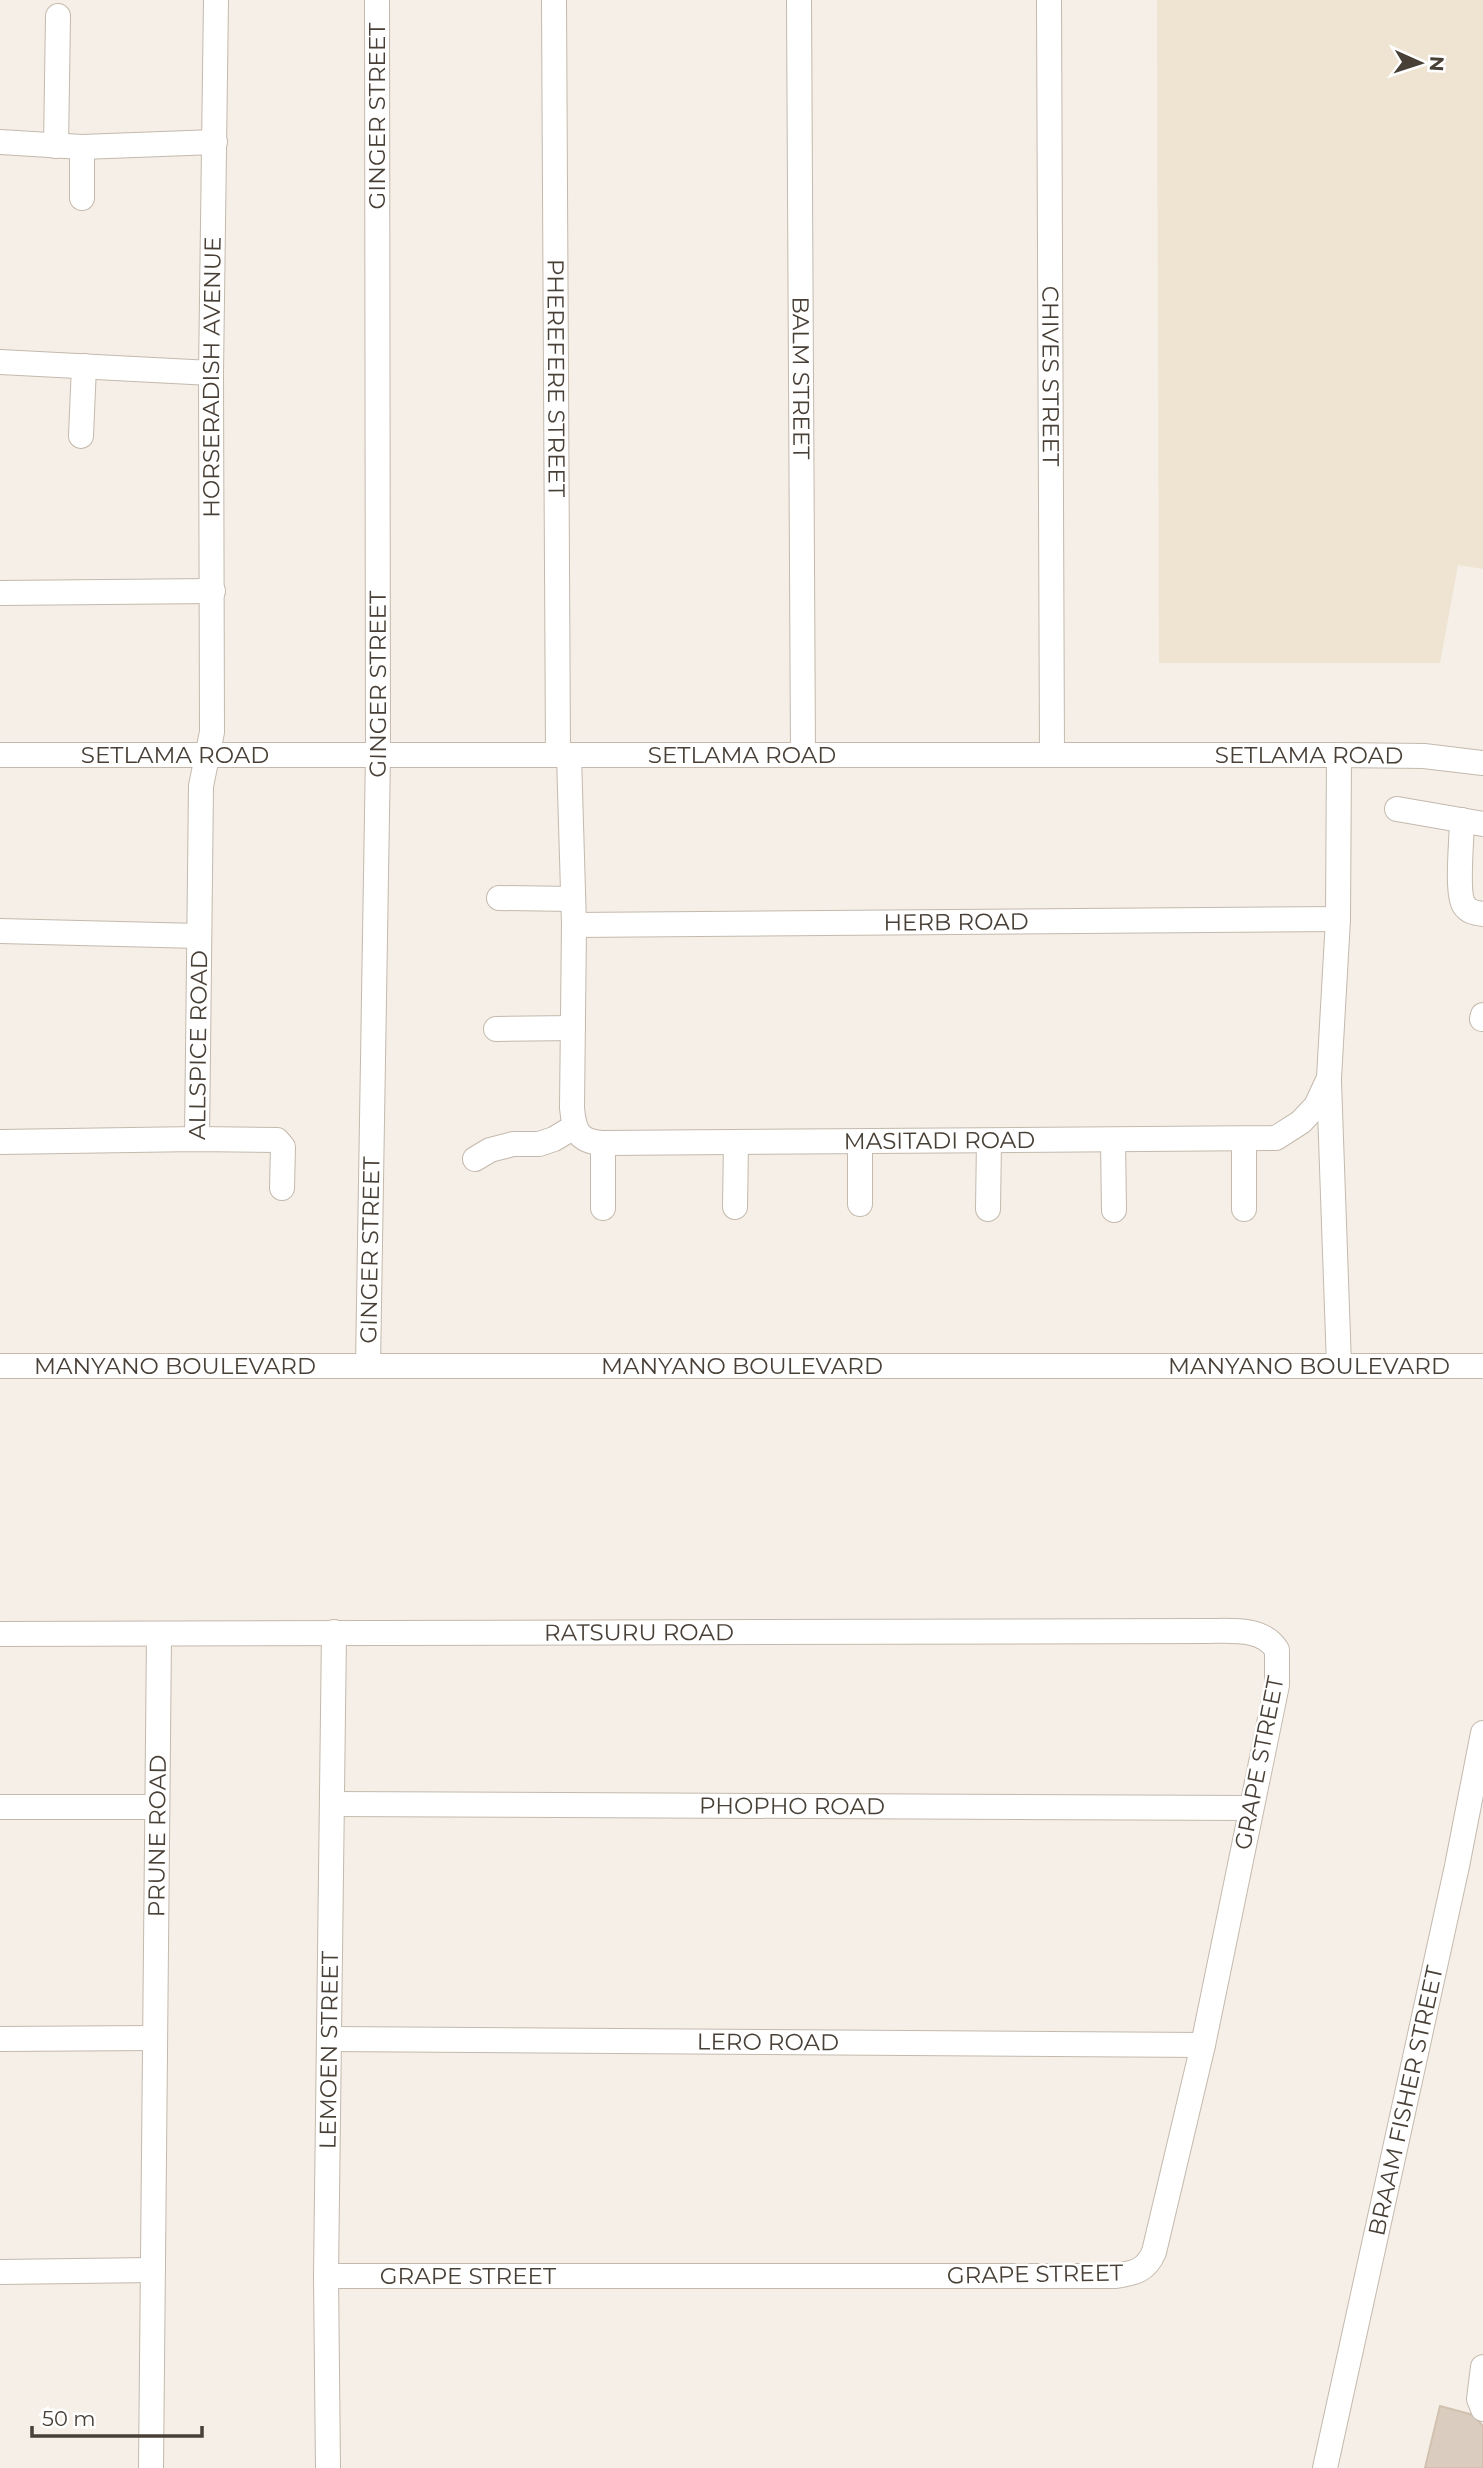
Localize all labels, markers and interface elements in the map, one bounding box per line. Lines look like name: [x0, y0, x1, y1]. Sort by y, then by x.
street label: GINGER STREET: [363, 22, 391, 209]
north arrow: [1385, 28, 1455, 98]
text: N: [1425, 56, 1448, 72]
street label: HORSERADISH AVENUE: [197, 236, 227, 518]
street label: PHEREFERE STREET: [541, 259, 571, 498]
street label: CHIVES STREET: [1036, 286, 1065, 467]
street label: BALM STREET: [787, 296, 815, 460]
street label: GINGER STREET: [364, 590, 392, 778]
street label: SETLAMA ROAD: [81, 741, 269, 769]
street label: SETLAMA ROAD: [648, 741, 836, 769]
street label: SETLAMA ROAD: [1215, 741, 1403, 770]
street label: HERB ROAD: [883, 907, 1029, 937]
street label: ALLSPICE ROAD: [183, 950, 213, 1140]
street label: MASITADI ROAD: [844, 1126, 1035, 1155]
street label: GINGER STREET: [354, 1155, 385, 1344]
street label: MANYANO BOULEVARD: [34, 1352, 316, 1380]
street label: MANYANO BOULEVARD: [601, 1352, 883, 1380]
street label: MANYANO BOULEVARD: [1168, 1352, 1450, 1380]
street label: RATSURU ROAD: [544, 1618, 734, 1647]
street label: GRAPE STREET: [1228, 1673, 1290, 1852]
street label: PRUNE ROAD: [142, 1755, 172, 1917]
street label: PHOPHO ROAD: [699, 1792, 885, 1820]
street label: LEMOEN STREET: [314, 1950, 344, 2149]
street label: BRAAM FISHER STREET: [1362, 1962, 1449, 2238]
street label: LERO ROAD: [697, 2028, 839, 2056]
street label: GRAPE STREET: [947, 2258, 1124, 2290]
street label: GRAPE STREET: [380, 2262, 557, 2290]
scale bar: [32, 2394, 201, 2438]
text: 50 m: [42, 2406, 96, 2431]

